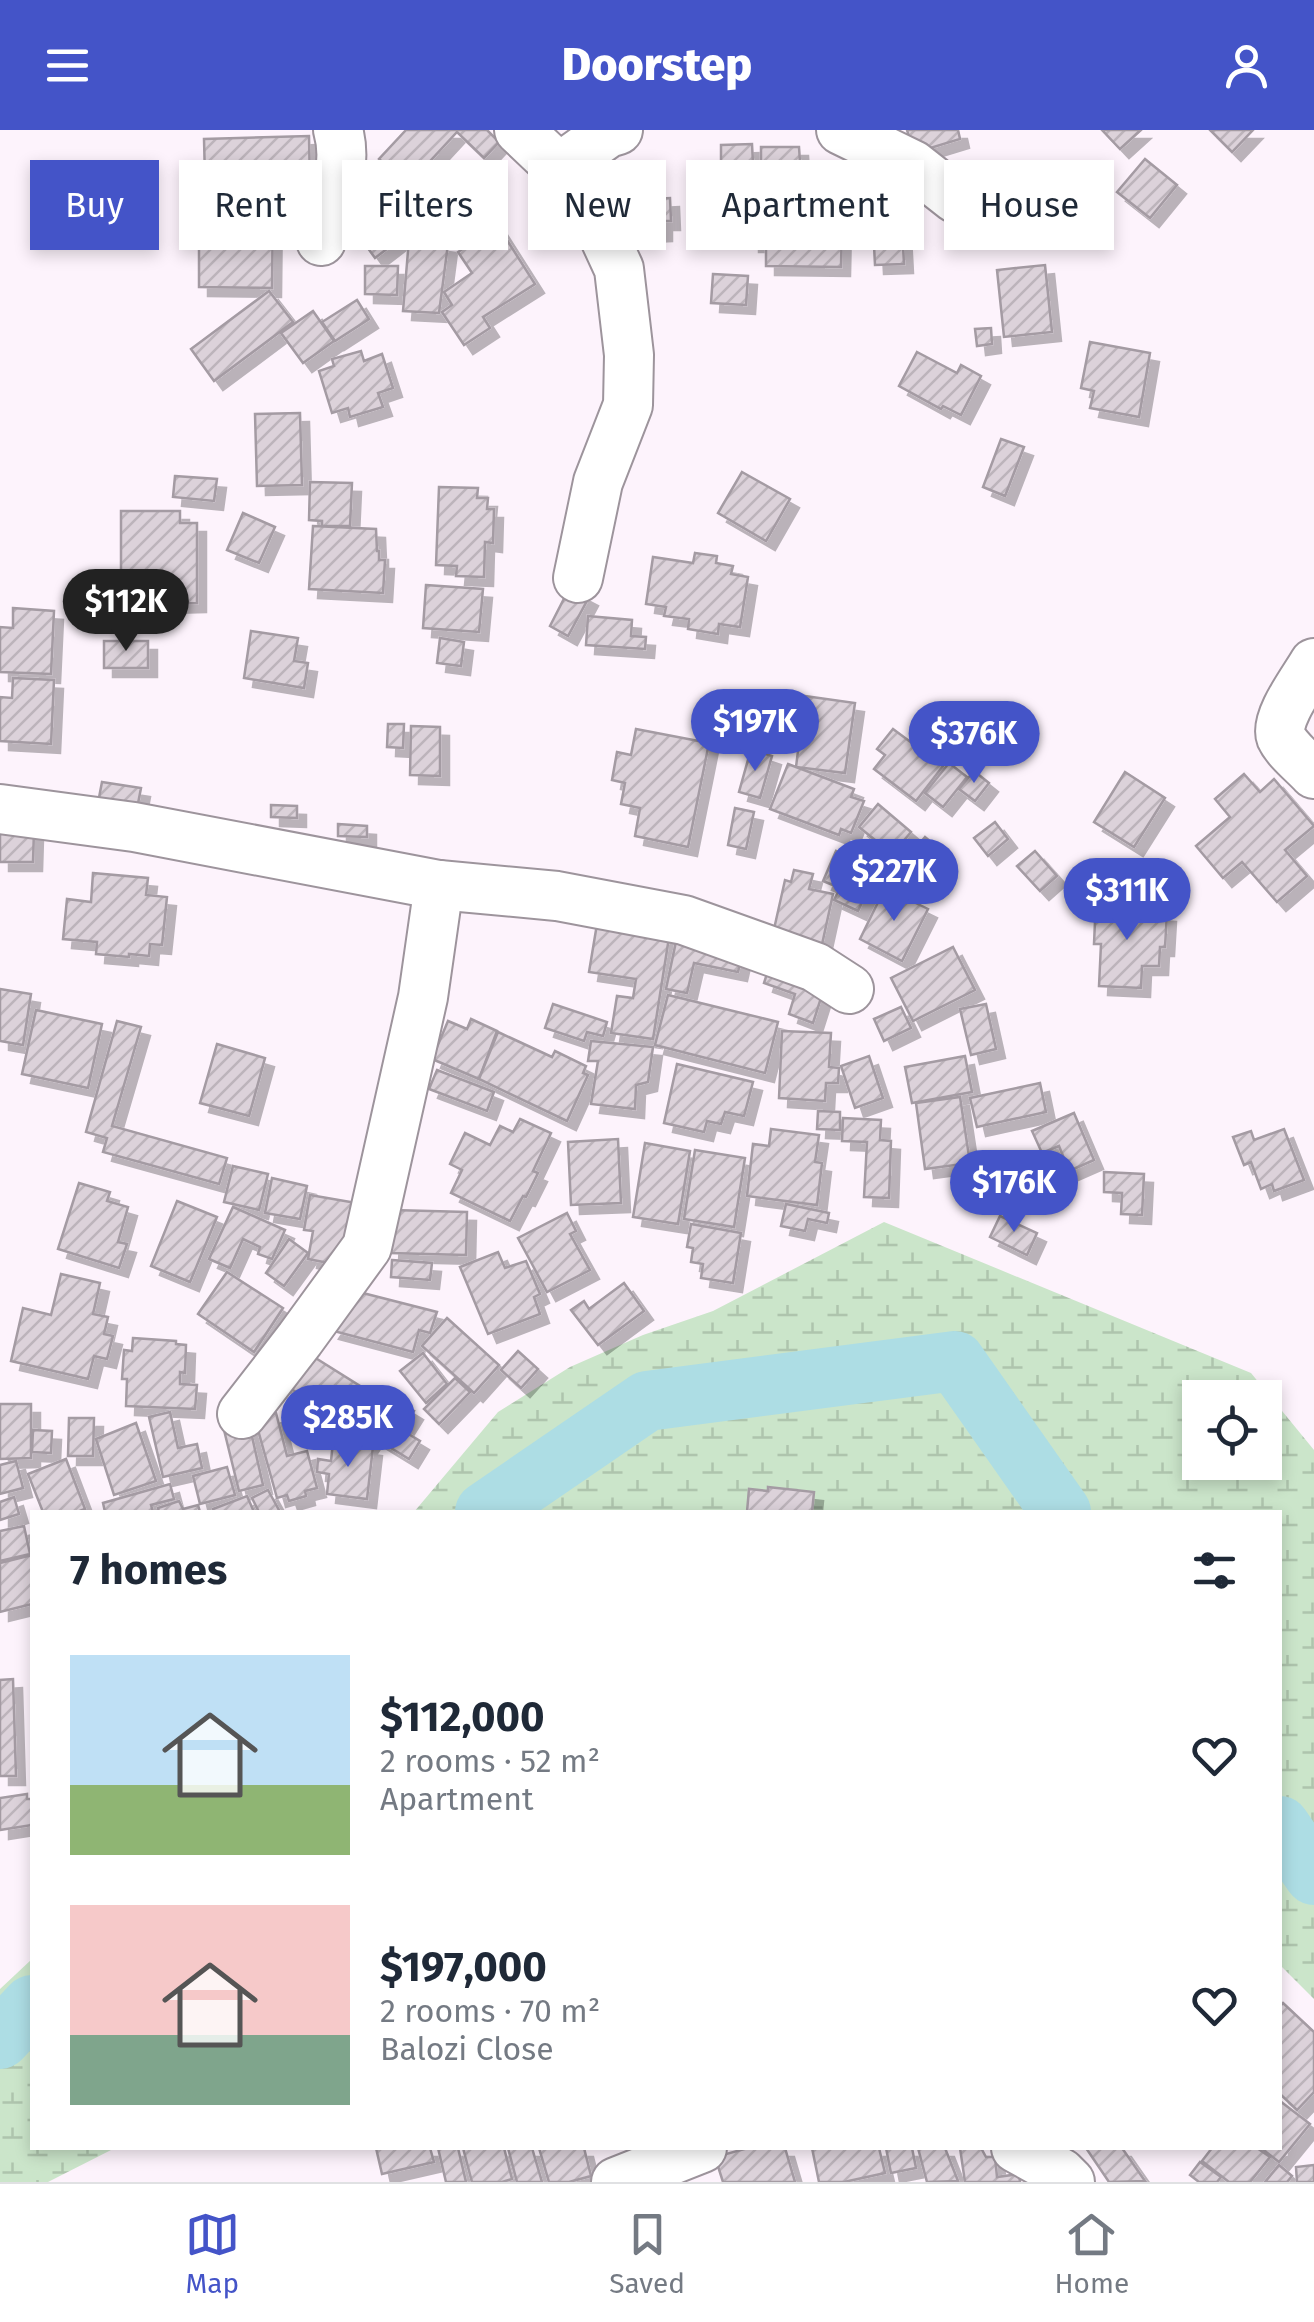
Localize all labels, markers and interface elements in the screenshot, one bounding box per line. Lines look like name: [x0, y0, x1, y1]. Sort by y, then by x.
icon: menu: [40, 38, 95, 93]
text: Doorstep: [562, 38, 752, 92]
icon: person: [1219, 38, 1274, 93]
chip: Buy: [30, 160, 159, 250]
chip: Rent: [179, 160, 322, 250]
chip: Filters: [342, 160, 508, 250]
chip: New: [528, 160, 666, 250]
chip: Apartment: [686, 160, 924, 250]
chip: House: [944, 160, 1114, 250]
pin: $112K: [56, 569, 196, 654]
text: $112K: [85, 582, 167, 620]
pin: $197K: [685, 689, 825, 774]
pin: $376K: [904, 701, 1044, 786]
text: $197K: [713, 702, 797, 740]
text: $376K: [931, 714, 1017, 752]
pin: $227K: [824, 839, 964, 924]
text: $227K: [851, 852, 937, 890]
pin: $311K: [1057, 858, 1197, 943]
text: $311K: [1086, 871, 1168, 909]
pin: $176K: [944, 1150, 1084, 1235]
text: $176K: [972, 1163, 1056, 1201]
map controls: [1182, 1380, 1282, 1480]
button: locate: [1182, 1380, 1282, 1480]
pin: $285K: [278, 1385, 418, 1470]
text: $285K: [303, 1398, 393, 1436]
icon: filters: [1187, 1543, 1242, 1598]
text: 7 homes: [70, 1545, 227, 1595]
text: $112,000: [380, 1692, 545, 1742]
icon: home: [150, 1695, 270, 1815]
icon: heart: [1187, 1728, 1242, 1783]
text: 2 rooms · 52 m²: [380, 1742, 600, 1780]
text: Apartment: [380, 1780, 534, 1818]
text: $197,000: [380, 1942, 547, 1992]
icon: home: [150, 1945, 270, 2065]
icon: heart: [1187, 1978, 1242, 2033]
text: 2 rooms · 70 m²: [380, 1992, 600, 2030]
text: Balozi Close: [380, 2030, 554, 2068]
tab: Map: [185, 2207, 240, 2300]
tab: Saved: [609, 2207, 685, 2300]
tab: Home: [1055, 2207, 1129, 2300]

